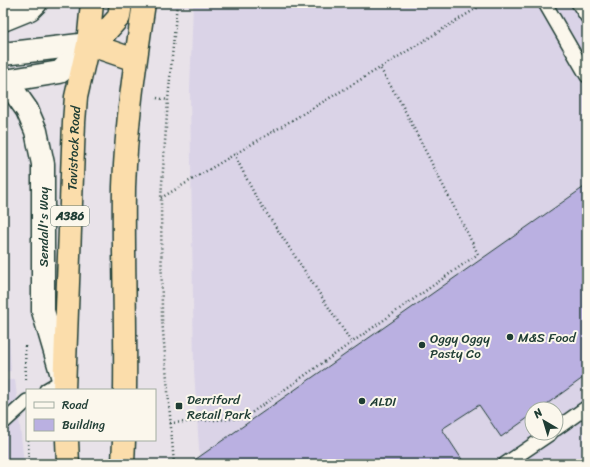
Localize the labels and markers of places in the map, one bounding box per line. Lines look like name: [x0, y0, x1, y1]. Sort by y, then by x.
place label: M&S Food: [518, 326, 577, 349]
place label: Oggy Oggy Pasty Co: [430, 327, 490, 365]
marker: M&S Food: [505, 332, 515, 342]
marker: Oggy Oggy Pasty Co: [417, 340, 427, 350]
place label: Derriford Retail Park: [187, 388, 251, 426]
place label: ALDI: [369, 390, 396, 413]
marker: ALDI: [357, 396, 367, 406]
marker: Derriford Retail Park: [174, 401, 184, 411]

